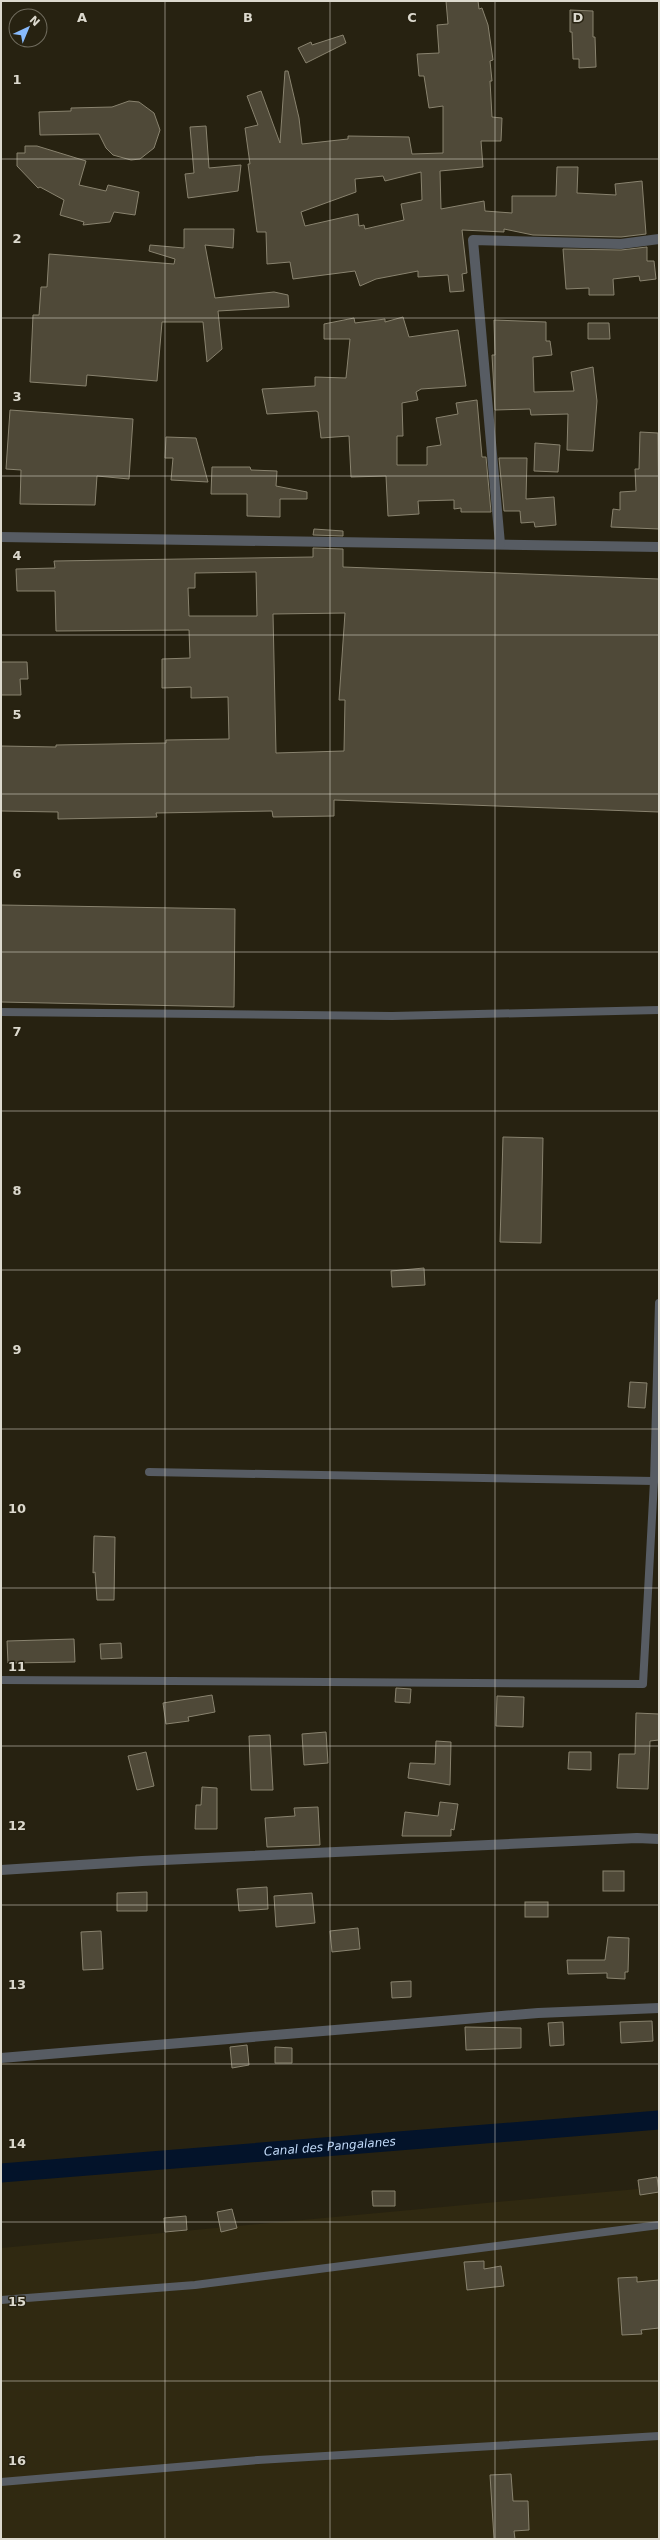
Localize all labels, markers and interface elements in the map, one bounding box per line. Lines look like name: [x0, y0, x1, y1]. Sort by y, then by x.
north arrow: [8, 8, 48, 48]
text: A: [77, 10, 87, 25]
text: B: [243, 10, 253, 25]
text: C: [407, 10, 417, 25]
text: D: [573, 10, 584, 25]
text: N: [27, 13, 42, 29]
text: 1: [12, 72, 22, 87]
text: 2: [12, 231, 22, 246]
text: 3: [12, 389, 22, 404]
text: 4: [12, 548, 22, 563]
text: 5: [12, 707, 22, 722]
text: 6: [12, 866, 22, 881]
text: 7: [12, 1024, 22, 1039]
text: 8: [12, 1183, 22, 1198]
text: 9: [12, 1342, 22, 1357]
text: 10: [8, 1501, 26, 1516]
text: 11: [8, 1659, 26, 1674]
text: 12: [8, 1818, 26, 1833]
text: 13: [8, 1977, 26, 1992]
water label: Canal des Pangalanes: [264, 2134, 396, 2159]
text: 14: [8, 2136, 26, 2151]
text: 15: [8, 2294, 26, 2309]
text: 16: [8, 2453, 26, 2468]

